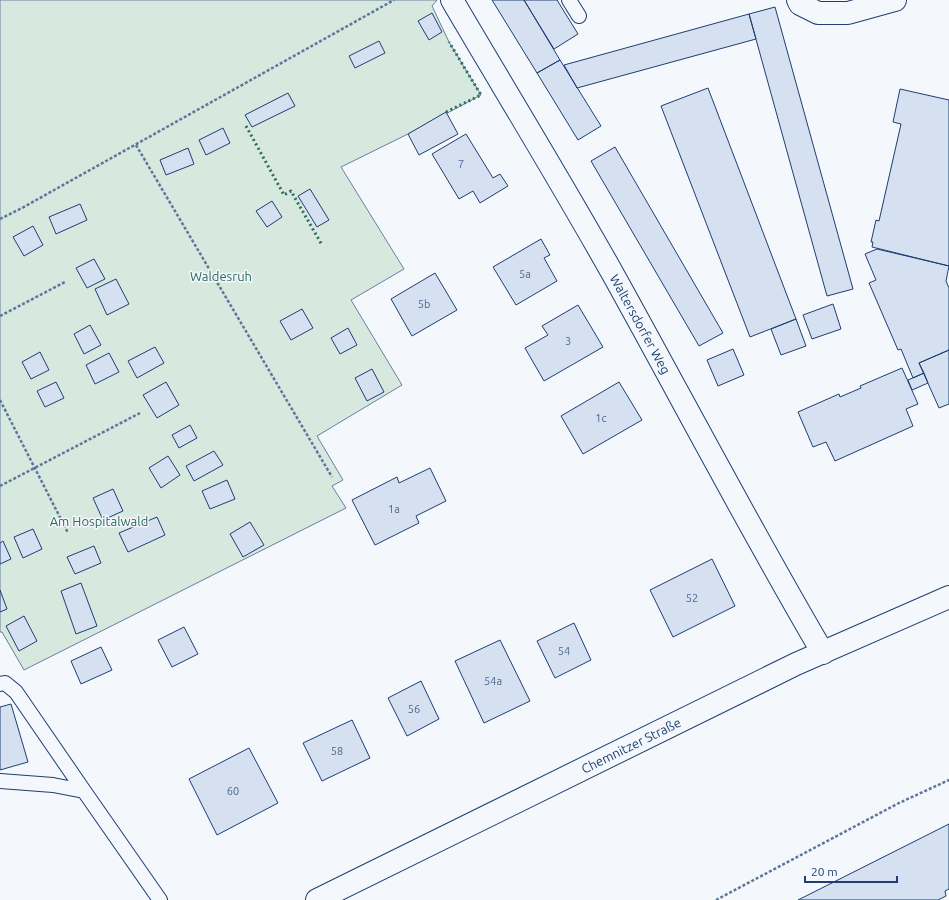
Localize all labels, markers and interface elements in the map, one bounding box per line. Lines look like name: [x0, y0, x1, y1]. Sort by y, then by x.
house number: 7: [458, 158, 464, 170]
house number: 5a: [519, 268, 531, 280]
park label: Waldesruh: [190, 269, 252, 283]
street label: Waltersdorfer Weg: [608, 272, 673, 376]
house number: 5b: [418, 298, 430, 310]
house number: 3: [565, 335, 571, 347]
house number: 1c: [595, 412, 607, 424]
house number: 1a: [388, 503, 400, 515]
park label: Am Hospitalwald: [50, 514, 148, 528]
house number: 52: [686, 592, 698, 604]
house number: 54: [558, 645, 570, 657]
house number: 54a: [484, 675, 502, 687]
house number: 56: [408, 703, 420, 715]
street label: Chemnitzer Straße: [579, 715, 683, 776]
house number: 58: [331, 745, 343, 757]
house number: 60: [227, 785, 239, 797]
scale bar: [805, 858, 897, 884]
text: 20 m: [811, 865, 838, 878]

